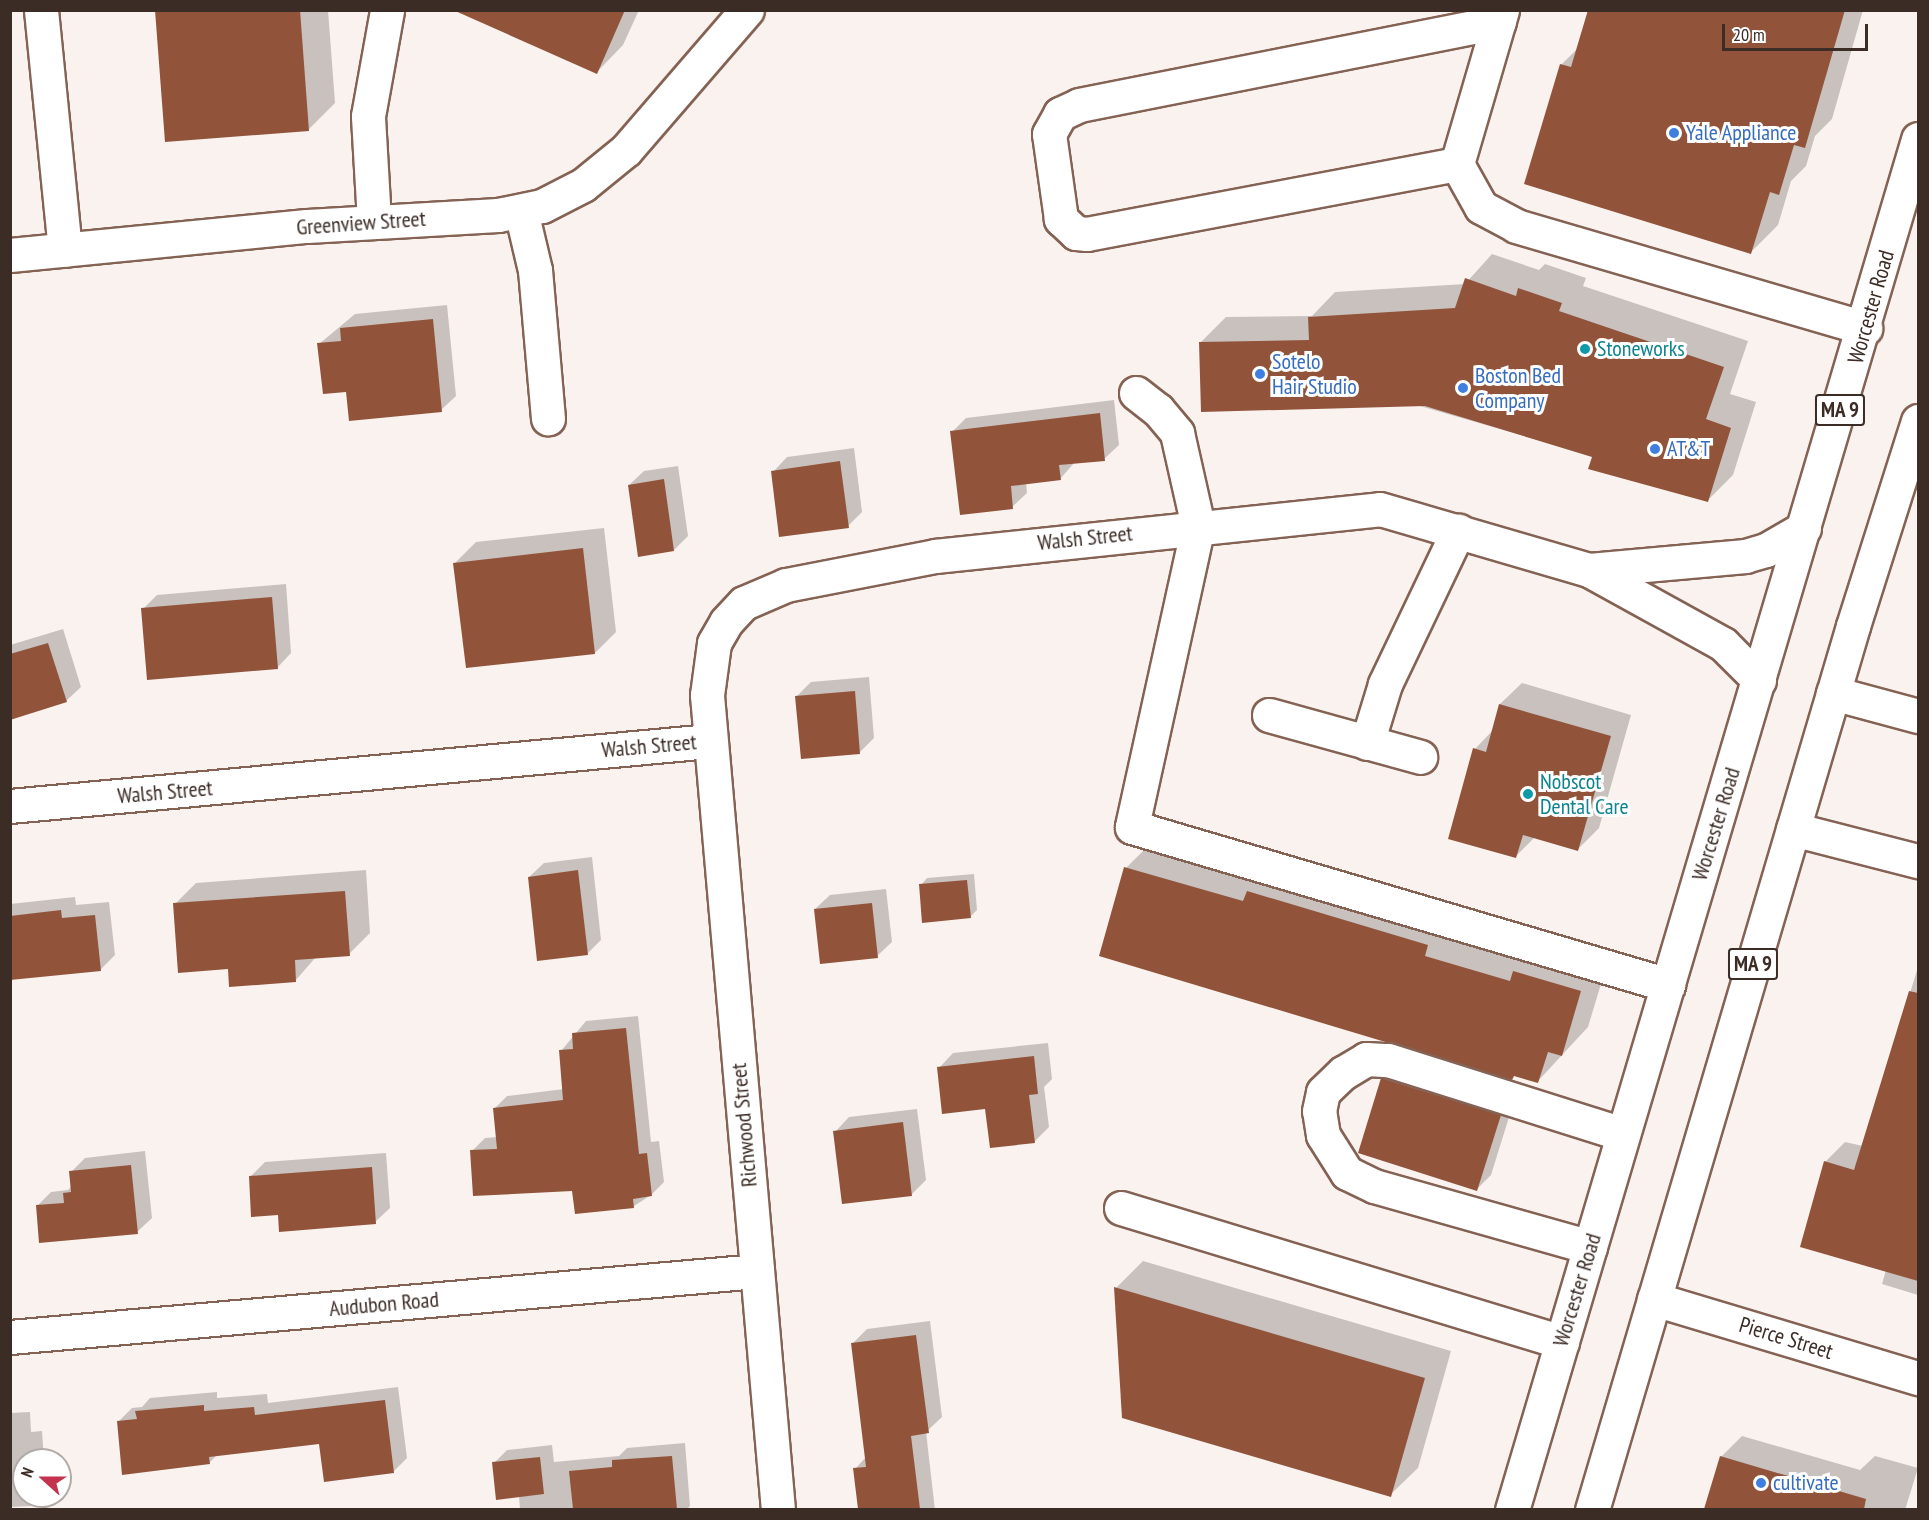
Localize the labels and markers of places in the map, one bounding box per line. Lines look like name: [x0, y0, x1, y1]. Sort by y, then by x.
place label: Yale Appliance: [1686, 120, 1797, 146]
marker: Yale Appliance: [1667, 126, 1681, 140]
place label: Stoneworks: [1597, 336, 1685, 362]
marker: Stoneworks: [1578, 342, 1592, 356]
place label: Sotelo Hair Studio: [1272, 348, 1357, 400]
place label: Boston Bed Company: [1475, 362, 1561, 414]
marker: Sotelo Hair Studio: [1253, 367, 1267, 381]
marker: Boston Bed Company: [1456, 381, 1470, 395]
place label: AT&T: [1667, 436, 1710, 462]
marker: AT&T: [1648, 442, 1662, 456]
place label: Nobscot Dental Care: [1540, 768, 1629, 819]
marker: Nobscot Dental Care: [1521, 787, 1535, 801]
place label: cultivate: [1773, 1470, 1839, 1496]
marker: cultivate: [1754, 1476, 1768, 1490]

